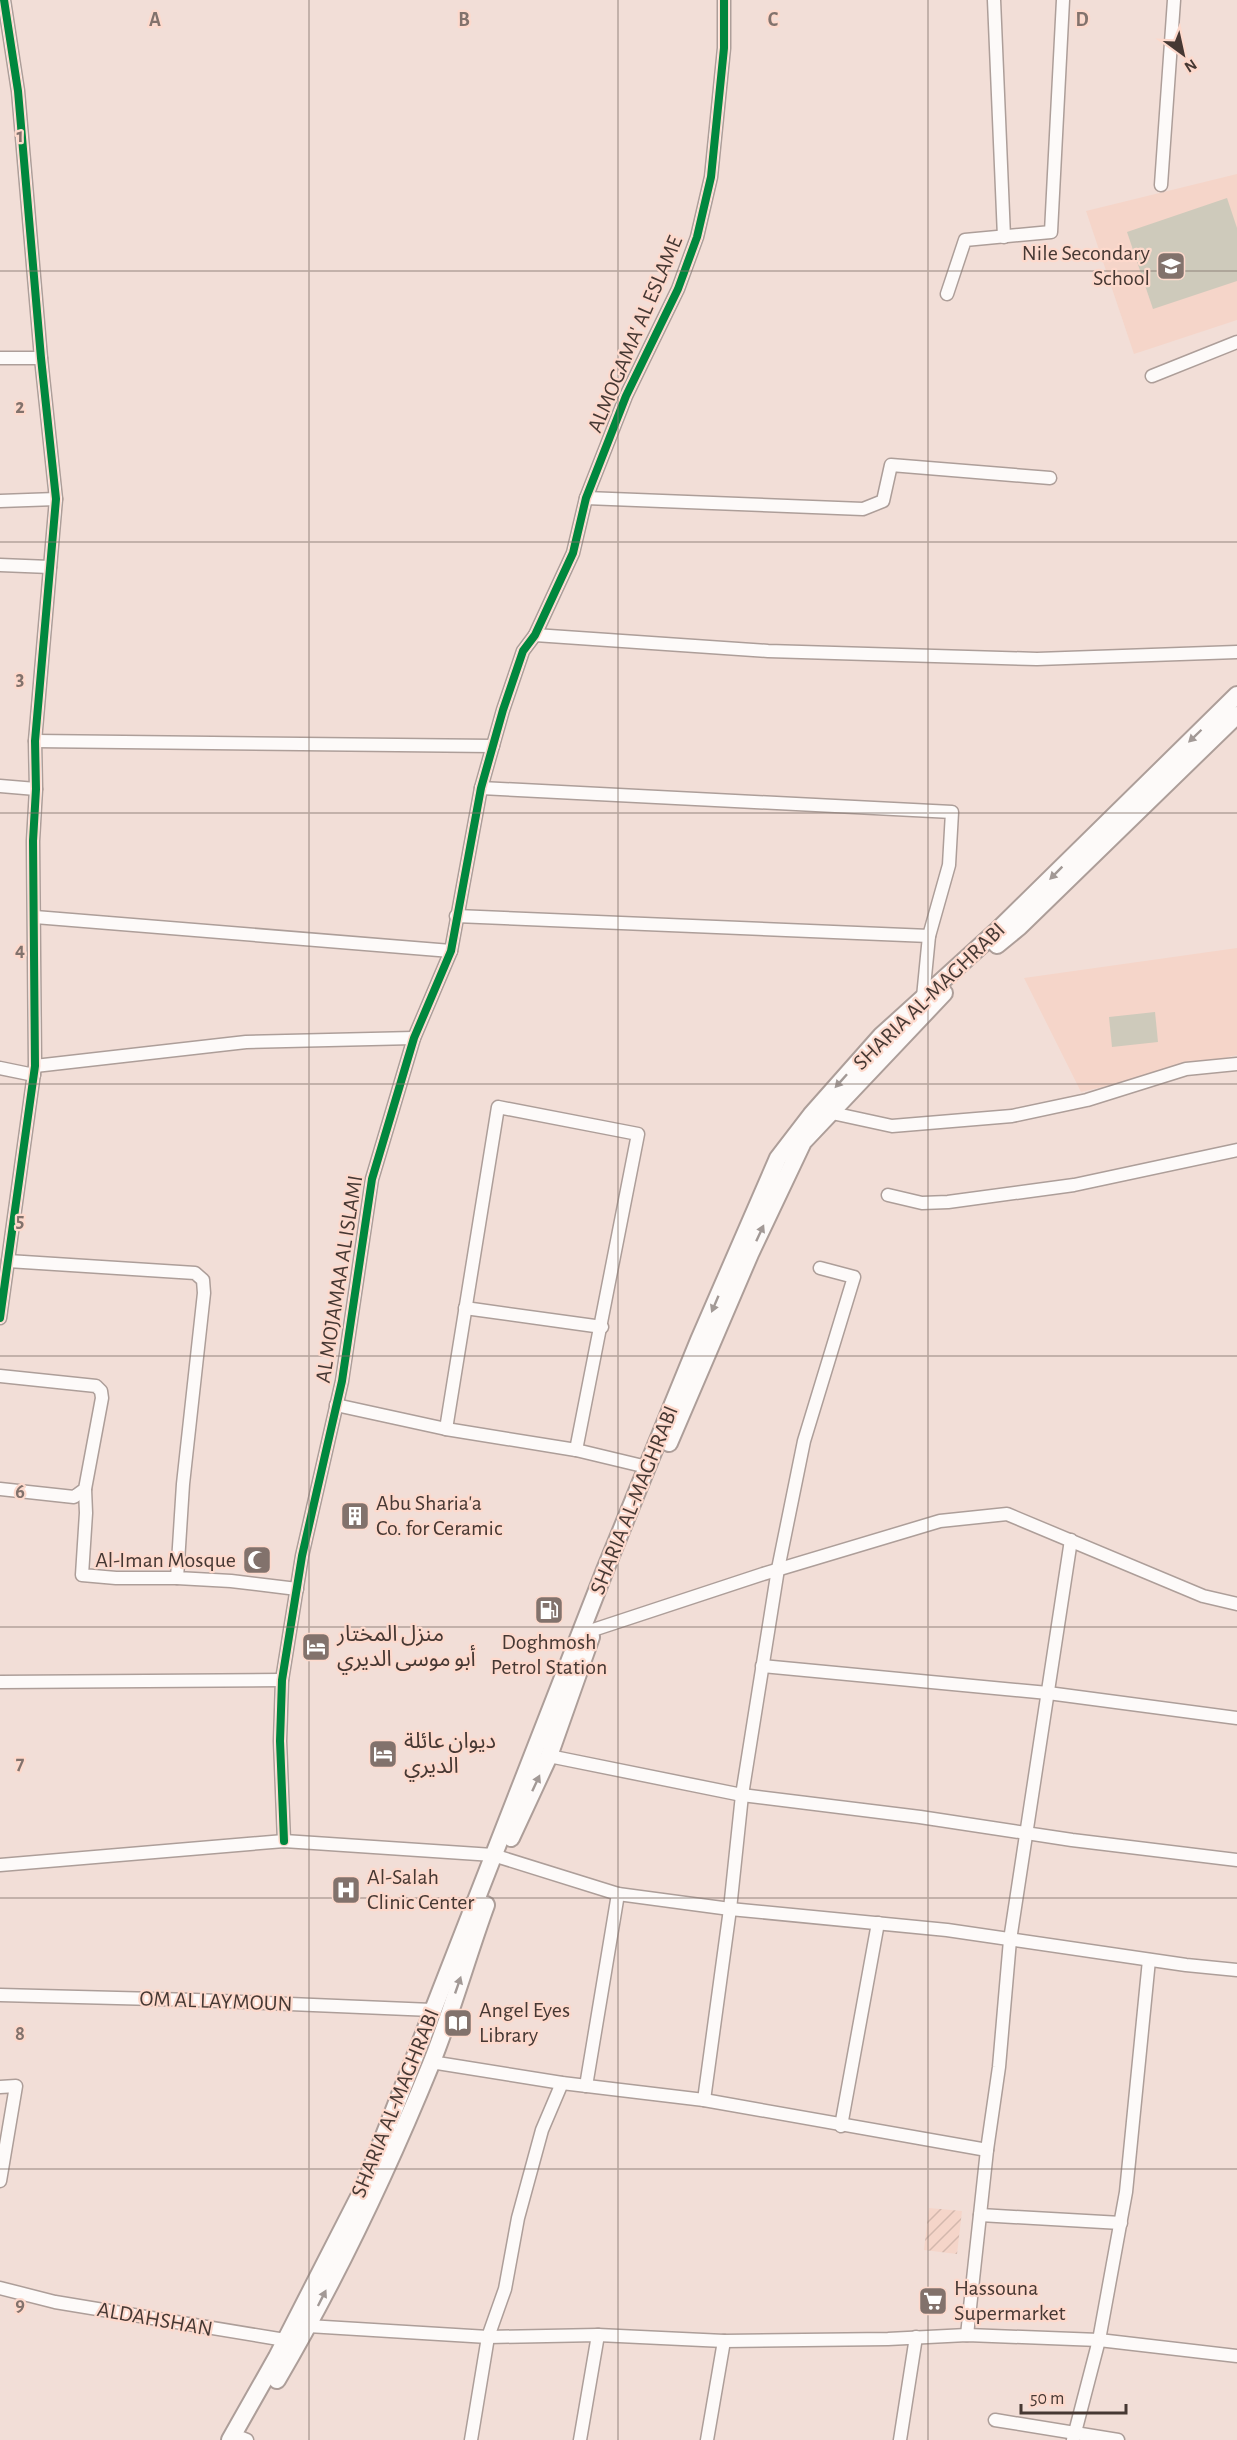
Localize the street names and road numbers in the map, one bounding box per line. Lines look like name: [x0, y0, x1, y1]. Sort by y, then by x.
street label: ALMOGAMA' AL ESLAME: [584, 232, 687, 436]
street label: SHARIA AL-MAGHRABI: [849, 918, 1009, 1074]
street label: AL MOJAMAA AL ISLAMI: [312, 1174, 366, 1384]
street label: SHARIA AL-MAGHRABI: [586, 1403, 682, 1597]
street label: OM AL LAYMOUN: [139, 1987, 293, 2015]
street label: SHARIA AL-MAGHRABI: [347, 2006, 443, 2200]
street label: ALDAHSHAN: [96, 2298, 214, 2340]

